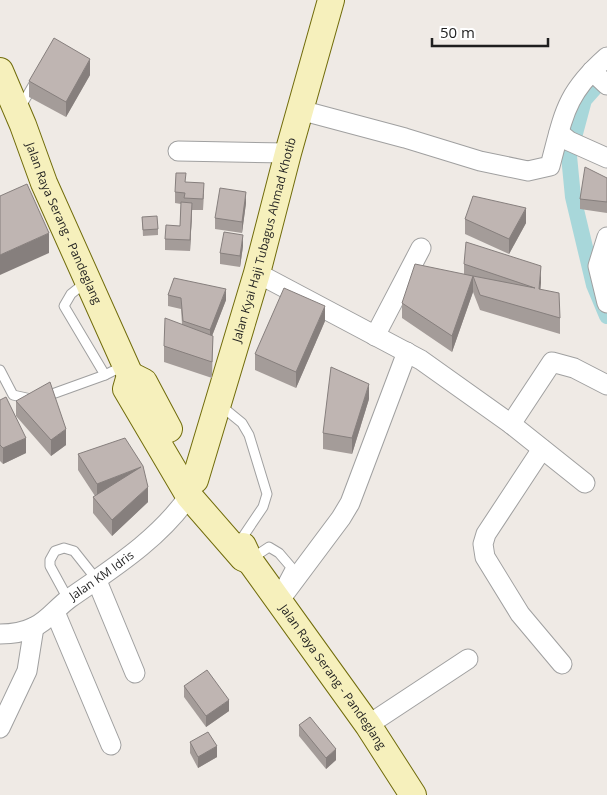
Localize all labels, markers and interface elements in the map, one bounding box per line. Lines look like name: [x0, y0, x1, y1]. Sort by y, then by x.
scale bar: [432, 15, 548, 47]
text: 50 m: [440, 22, 475, 42]
street label: Jalan Kyai Haji Tubagus Ahmad Khotib: [227, 135, 300, 345]
street label: Jalan Raya Serang - Pandeglang: [22, 139, 106, 307]
street label: Jalan KM Idris: [65, 546, 137, 605]
street label: Jalan Raya Serang - Pandeglang: [275, 600, 391, 753]

